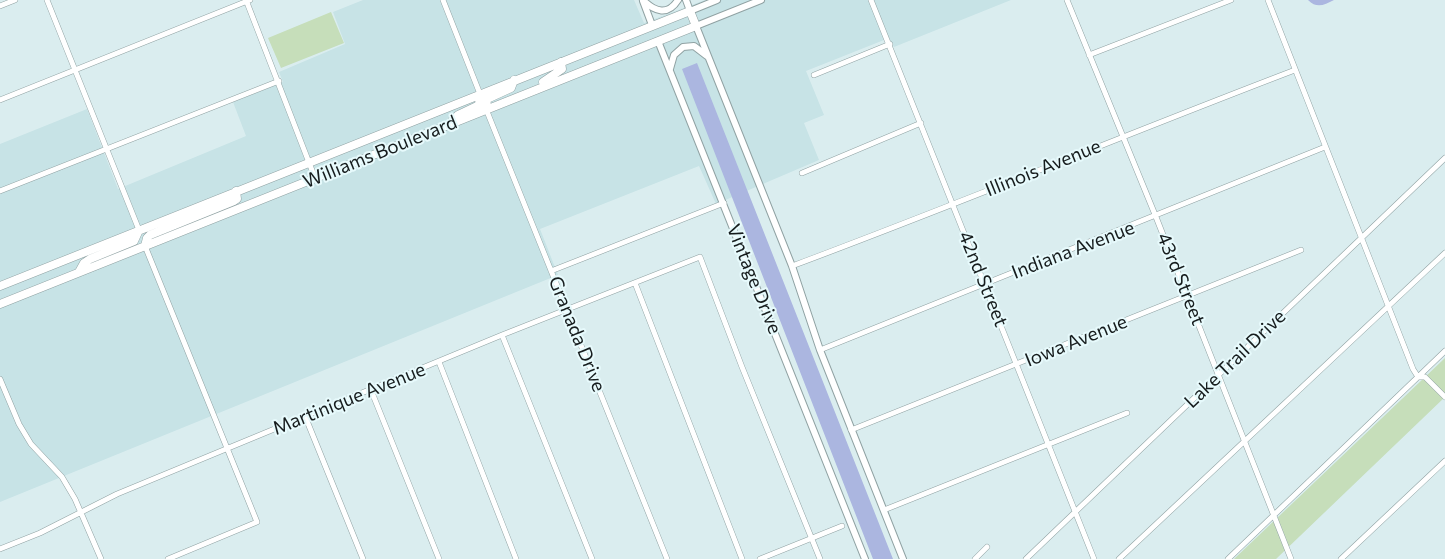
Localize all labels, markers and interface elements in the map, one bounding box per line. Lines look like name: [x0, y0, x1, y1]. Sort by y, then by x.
street label: Williams Boulevard: [300, 111, 460, 193]
street label: Illinois Avenue: [982, 134, 1104, 202]
street label: Indiana Avenue: [1008, 216, 1138, 284]
street label: Vintage Drive: [722, 221, 786, 337]
street label: 42nd Street: [954, 228, 1012, 330]
street label: 43rd Street: [1152, 229, 1210, 329]
street label: Granada Drive: [543, 273, 611, 395]
street label: Lake Trail Drive: [1180, 305, 1290, 413]
street label: Iowa Avenue: [1022, 310, 1130, 372]
street label: Martinique Avenue: [269, 358, 429, 440]

